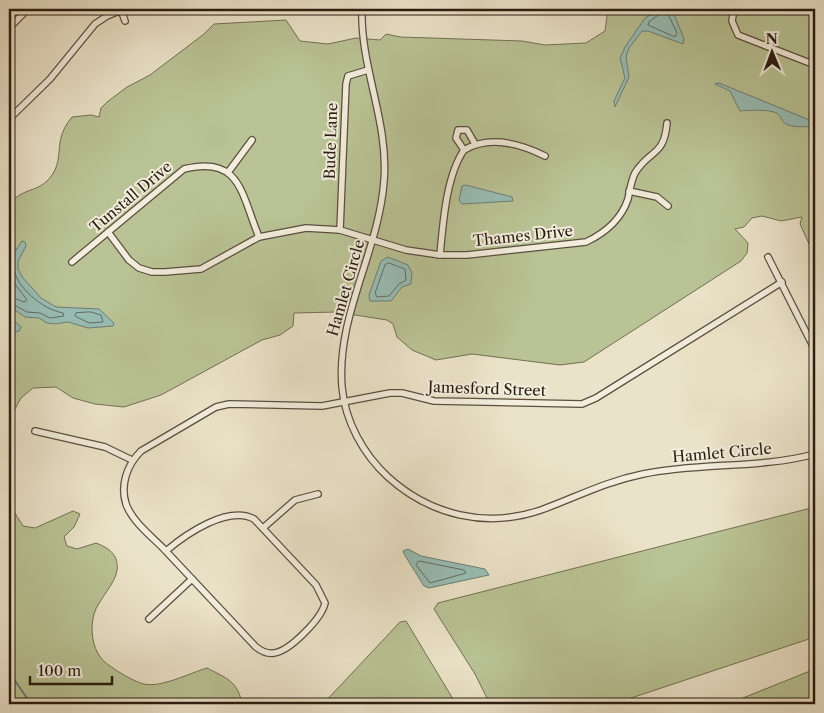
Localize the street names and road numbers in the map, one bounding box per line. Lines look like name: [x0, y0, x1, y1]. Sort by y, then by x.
street label: Bude Lane: [320, 102, 341, 180]
street label: Tunstall Drive: [86, 157, 175, 236]
street label: Thames Drive: [472, 221, 574, 250]
street label: Hamlet Circle: [323, 237, 368, 338]
street label: Jamesford Street: [426, 377, 547, 400]
street label: Hamlet Circle: [671, 439, 772, 466]

